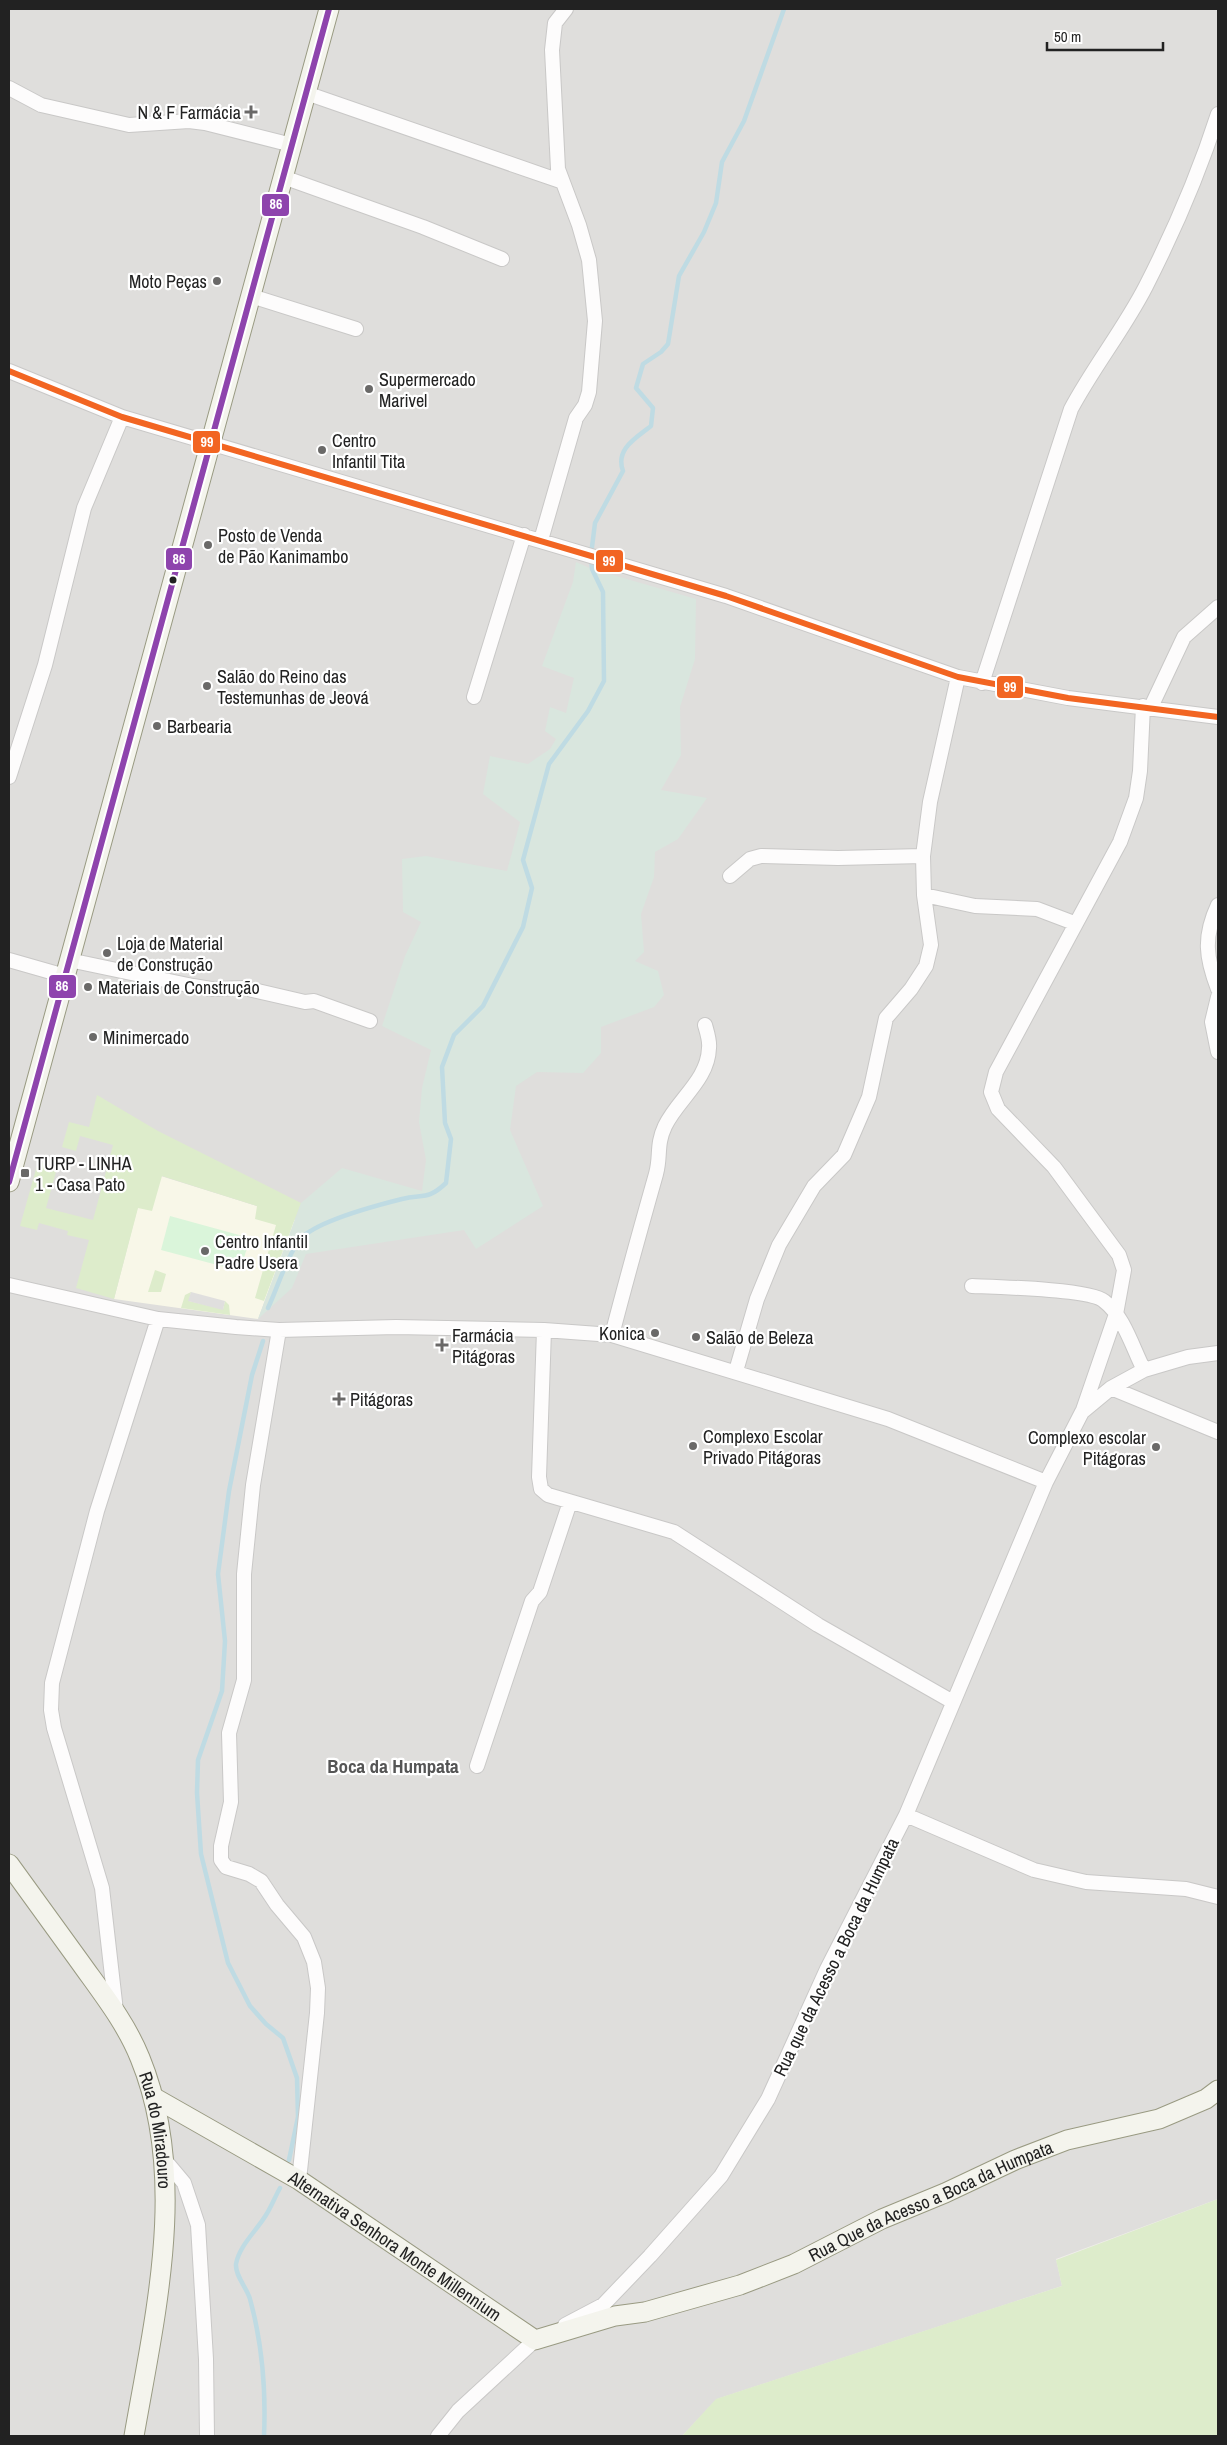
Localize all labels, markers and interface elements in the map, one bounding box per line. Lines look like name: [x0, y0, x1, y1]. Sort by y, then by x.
scale bar: [1047, 20, 1163, 52]
text: 50 m: [1054, 26, 1081, 47]
place label: N & F Farmácia: [138, 100, 241, 125]
marker: N & F Farmácia: [245, 106, 257, 118]
line badge: 86: [261, 193, 290, 217]
text: 86: [270, 195, 282, 213]
place label: Moto Peças: [129, 269, 207, 294]
marker: Moto Peças: [211, 275, 223, 287]
place label: Supermercado Marivel: [379, 367, 476, 413]
marker: Supermercado Marivel: [363, 383, 375, 395]
place label: Centro Infantil Tita: [332, 428, 405, 474]
line badge: 99: [192, 430, 221, 454]
text: 99: [201, 433, 213, 451]
marker: Centro Infantil Tita: [316, 444, 328, 456]
place label: Posto de Venda de Pão Kanimambo: [218, 523, 348, 569]
marker: Posto de Venda de Pão Kanimambo: [202, 539, 214, 551]
line badge: 86: [165, 547, 193, 571]
line badge: 99: [595, 549, 624, 573]
text: 86: [173, 550, 185, 568]
text: 99: [603, 552, 615, 570]
unlabelled marker: [168, 575, 178, 585]
place label: Salão do Reino das Testemunhas de Jeová: [217, 664, 369, 710]
line badge: 99: [996, 675, 1024, 699]
text: 99: [1004, 678, 1016, 696]
marker: Salão do Reino das Testemunhas de Jeová: [201, 680, 213, 692]
place label: Barbearia: [167, 714, 232, 739]
marker: Barbearia: [151, 720, 163, 732]
place label: Loja de Material de Construção: [117, 931, 223, 977]
marker: Loja de Material de Construção: [101, 947, 113, 959]
line badge: 86: [48, 974, 77, 999]
place label: Materiais de Construção: [98, 975, 260, 1000]
text: 86: [56, 977, 68, 995]
marker: Materiais de Construção: [82, 981, 94, 993]
place label: Minimercado: [103, 1025, 189, 1050]
marker: Minimercado: [87, 1031, 99, 1043]
place label: TURP - LINHA 1 - Casa Pato: [35, 1151, 132, 1197]
marker: TURP - LINHA 1 - Casa Pato: [19, 1167, 31, 1179]
place label: Centro Infantil Padre Usera: [215, 1229, 308, 1275]
marker: Centro Infantil Padre Usera: [199, 1245, 211, 1257]
place label: Konica: [599, 1321, 645, 1346]
place label: Farmácia Pitágoras: [452, 1323, 515, 1369]
place label: Salão de Beleza: [706, 1325, 814, 1350]
marker: Konica: [649, 1327, 661, 1339]
marker: Salão de Beleza: [690, 1331, 702, 1343]
marker: Farmácia Pitágoras: [436, 1339, 448, 1351]
place label: Pitágoras: [350, 1387, 413, 1412]
marker: Pitágoras: [332, 1392, 346, 1406]
place label: Complexo Escolar Privado Pitágoras: [703, 1424, 823, 1470]
place label: Complexo escolar Pitágoras: [1028, 1425, 1146, 1471]
marker: Complexo Escolar Privado Pitágoras: [687, 1440, 699, 1452]
marker: Complexo escolar Pitágoras: [1150, 1441, 1162, 1453]
district label: Boca da Humpata: [327, 1753, 459, 1779]
street label: Rua que da Acesso a Boca da Humpata: [767, 1834, 905, 2080]
street label: Rua do Miradouro: [134, 2068, 178, 2189]
street label: Rua Que da Acesso a Boca da Humpata: [804, 2134, 1056, 2267]
street label: Alternativa Senhora Monte Millennium: [283, 2164, 507, 2326]

